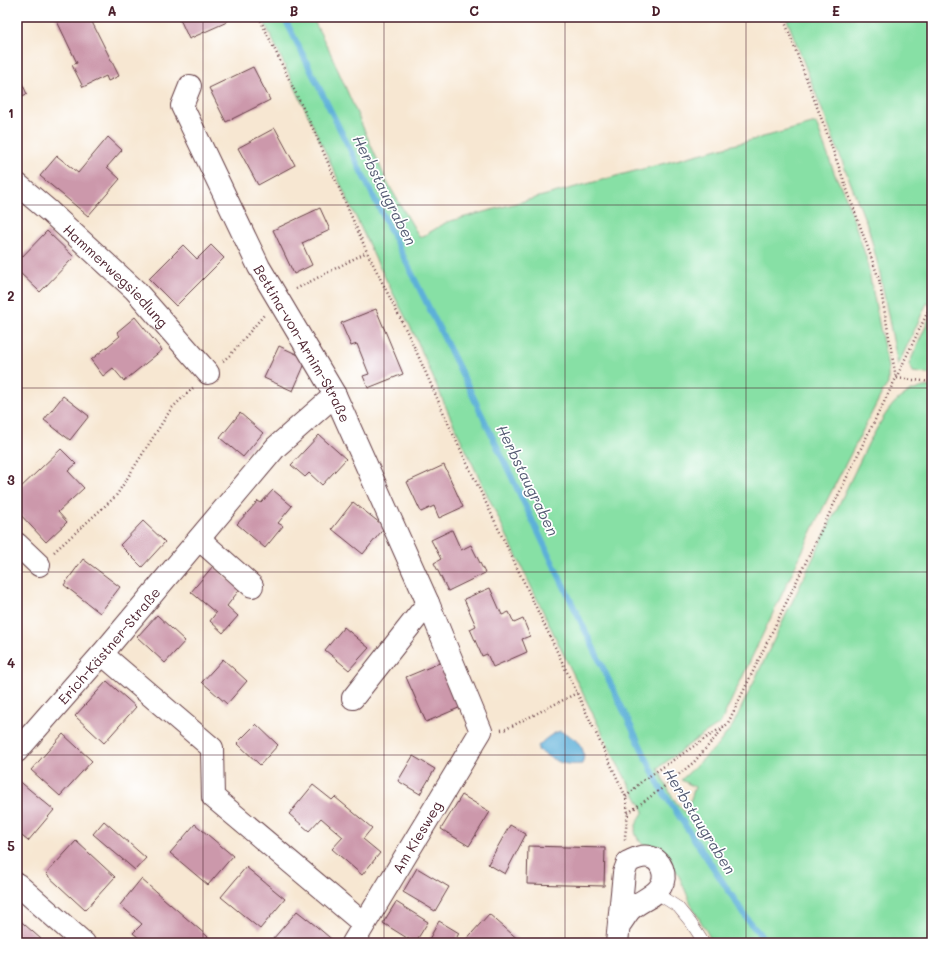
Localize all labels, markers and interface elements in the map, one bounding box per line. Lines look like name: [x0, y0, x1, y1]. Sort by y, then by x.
text: A: [107, 2, 117, 19]
text: B: [290, 2, 299, 19]
text: C: [469, 2, 479, 19]
text: D: [651, 2, 661, 19]
text: E: [832, 2, 840, 19]
text: 1: [8, 104, 14, 121]
water label: Herbstaugraben: [349, 131, 421, 249]
street label: Hammerwegsiedlung: [60, 220, 173, 331]
street label: Bettina-von-Arnim-Straße: [250, 261, 355, 425]
text: 2: [7, 287, 15, 304]
water label: Herbstaugraben: [492, 421, 564, 539]
text: 3: [7, 471, 15, 488]
street label: Erich-Kästner-Straße: [53, 583, 164, 708]
text: 4: [7, 654, 15, 671]
water label: Herbstaugraben: [659, 764, 741, 878]
street label: Am Kiesweg: [388, 797, 446, 877]
text: 5: [7, 837, 15, 854]

